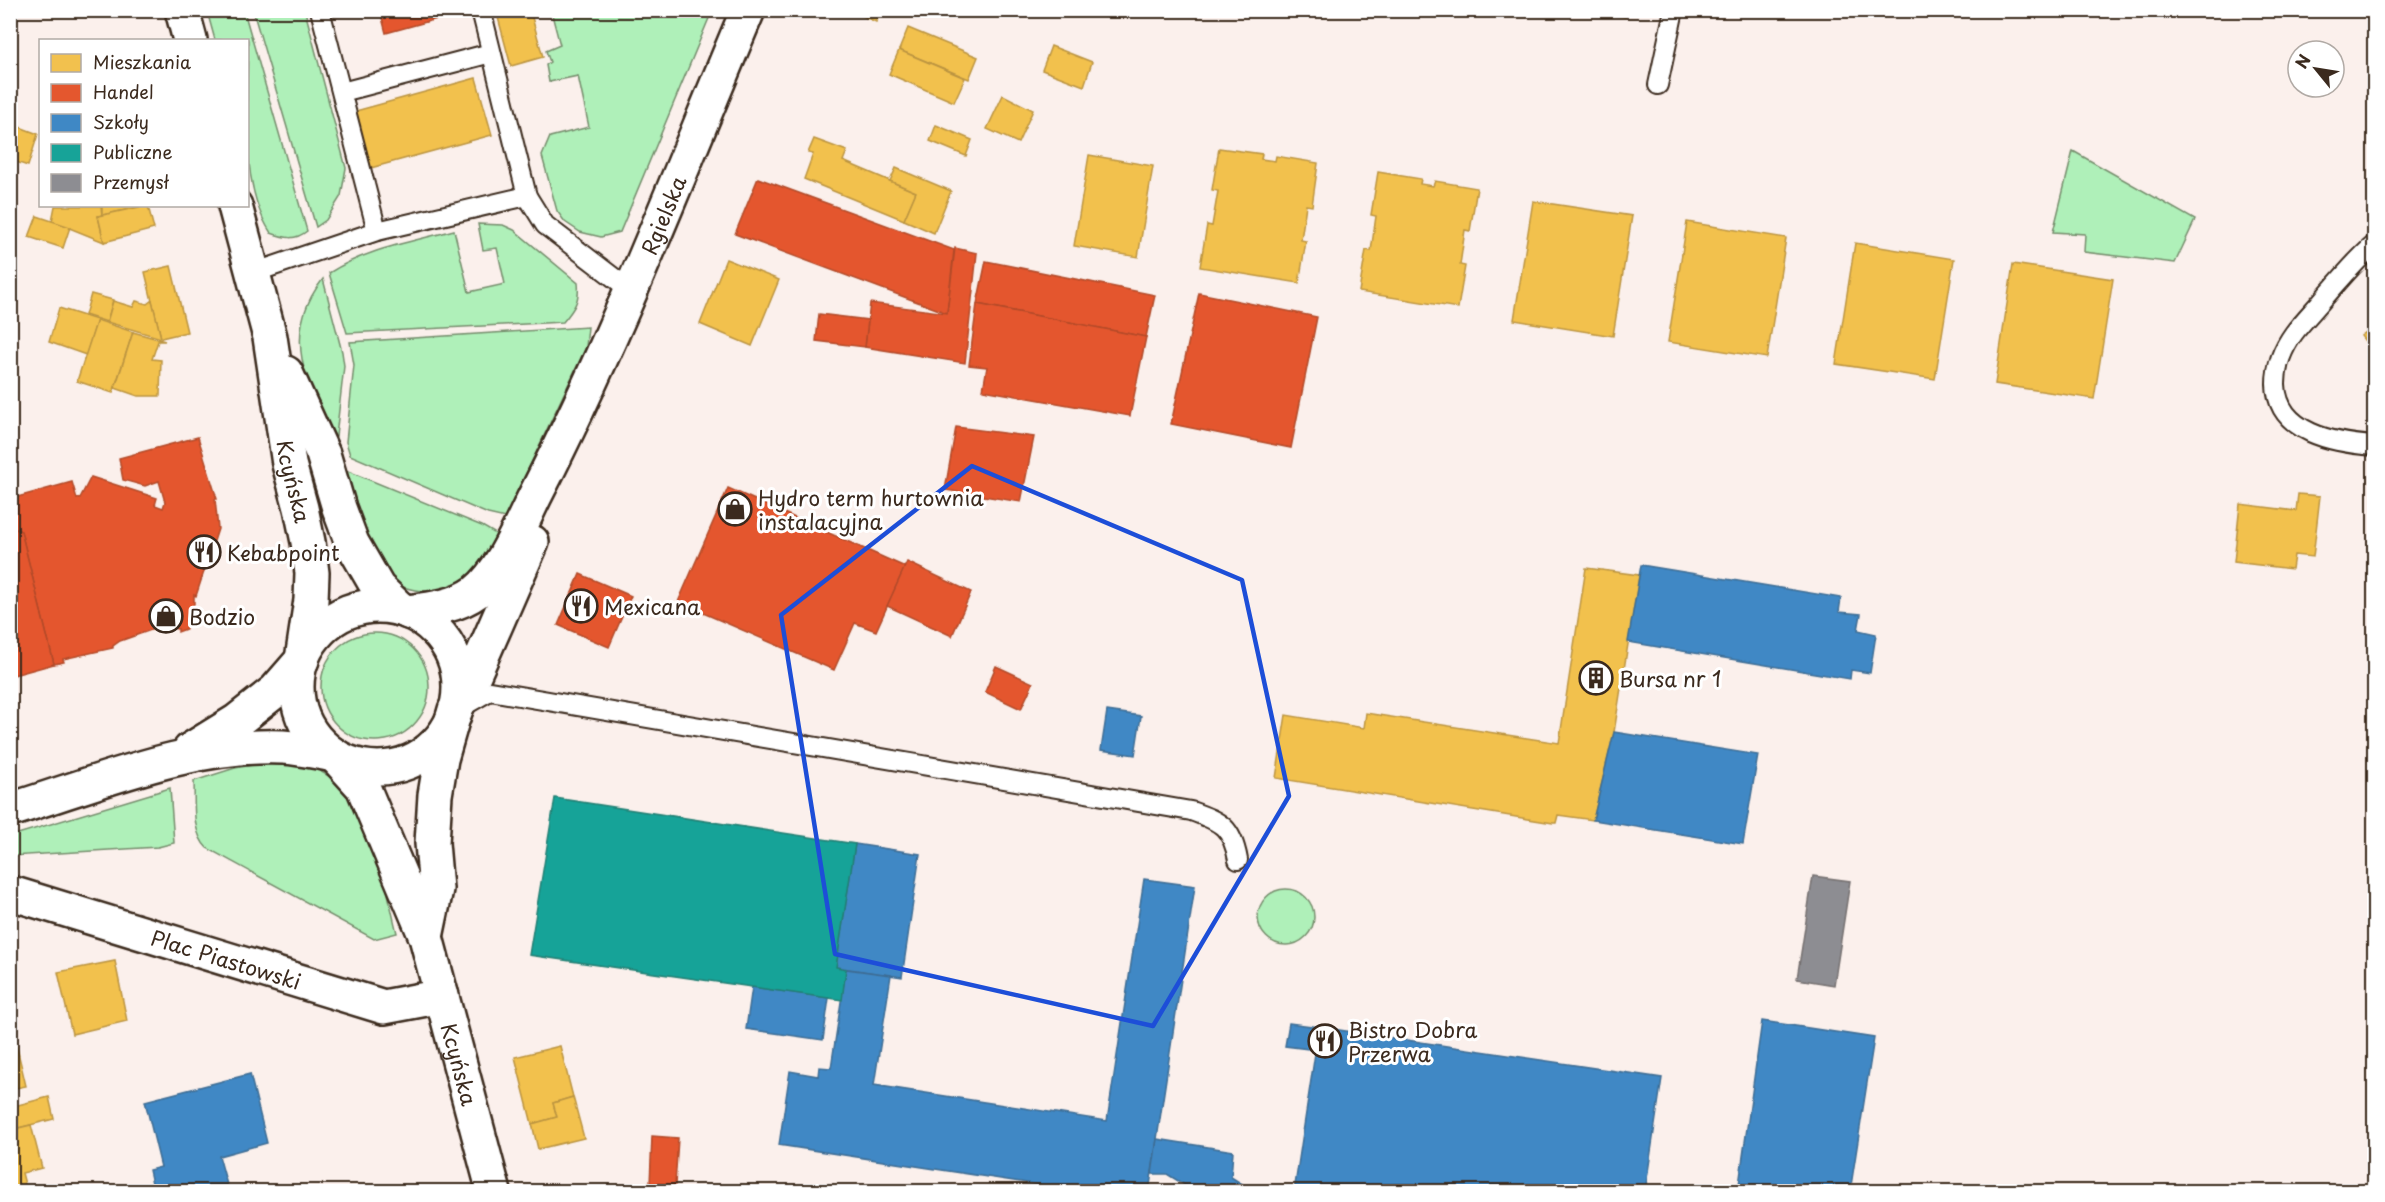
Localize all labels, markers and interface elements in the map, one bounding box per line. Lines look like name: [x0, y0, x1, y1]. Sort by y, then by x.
legend: [39, 39, 249, 207]
north arrow: [2286, 39, 2346, 99]
text: Mieszkania: [93, 48, 191, 75]
text: N: [2289, 50, 2316, 72]
text: Handel: [93, 78, 154, 105]
text: Szkoły: [93, 108, 149, 135]
text: Publiczne: [93, 138, 173, 165]
text: Przemysł: [93, 168, 169, 195]
street label: Rgielska: [632, 171, 694, 259]
street label: Kcyńska: [270, 438, 320, 525]
place label: Hydro term hurtownia instalacyjna: [758, 481, 984, 537]
shop icon: Hydro term hurtownia instalacyjna: [717, 491, 753, 527]
restaurant icon: Kebabpoint: [186, 534, 222, 570]
place label: Kebabpoint: [227, 536, 339, 568]
restaurant icon: Mexicana: [563, 588, 599, 624]
place label: Mexicana: [604, 590, 701, 622]
shop icon: Bodzio: [148, 598, 184, 634]
place label: Bodzio: [189, 600, 255, 632]
building icon: Bursa nr 1: [1578, 660, 1614, 696]
place label: Bursa nr 1: [1619, 662, 1722, 694]
street label: Plac Piastowski: [147, 921, 305, 997]
place label: Bistro Dobra Przerwa: [1348, 1013, 1478, 1069]
street label: Kcyńska: [434, 1019, 486, 1109]
restaurant icon: Bistro Dobra Przerwa: [1307, 1023, 1343, 1059]

